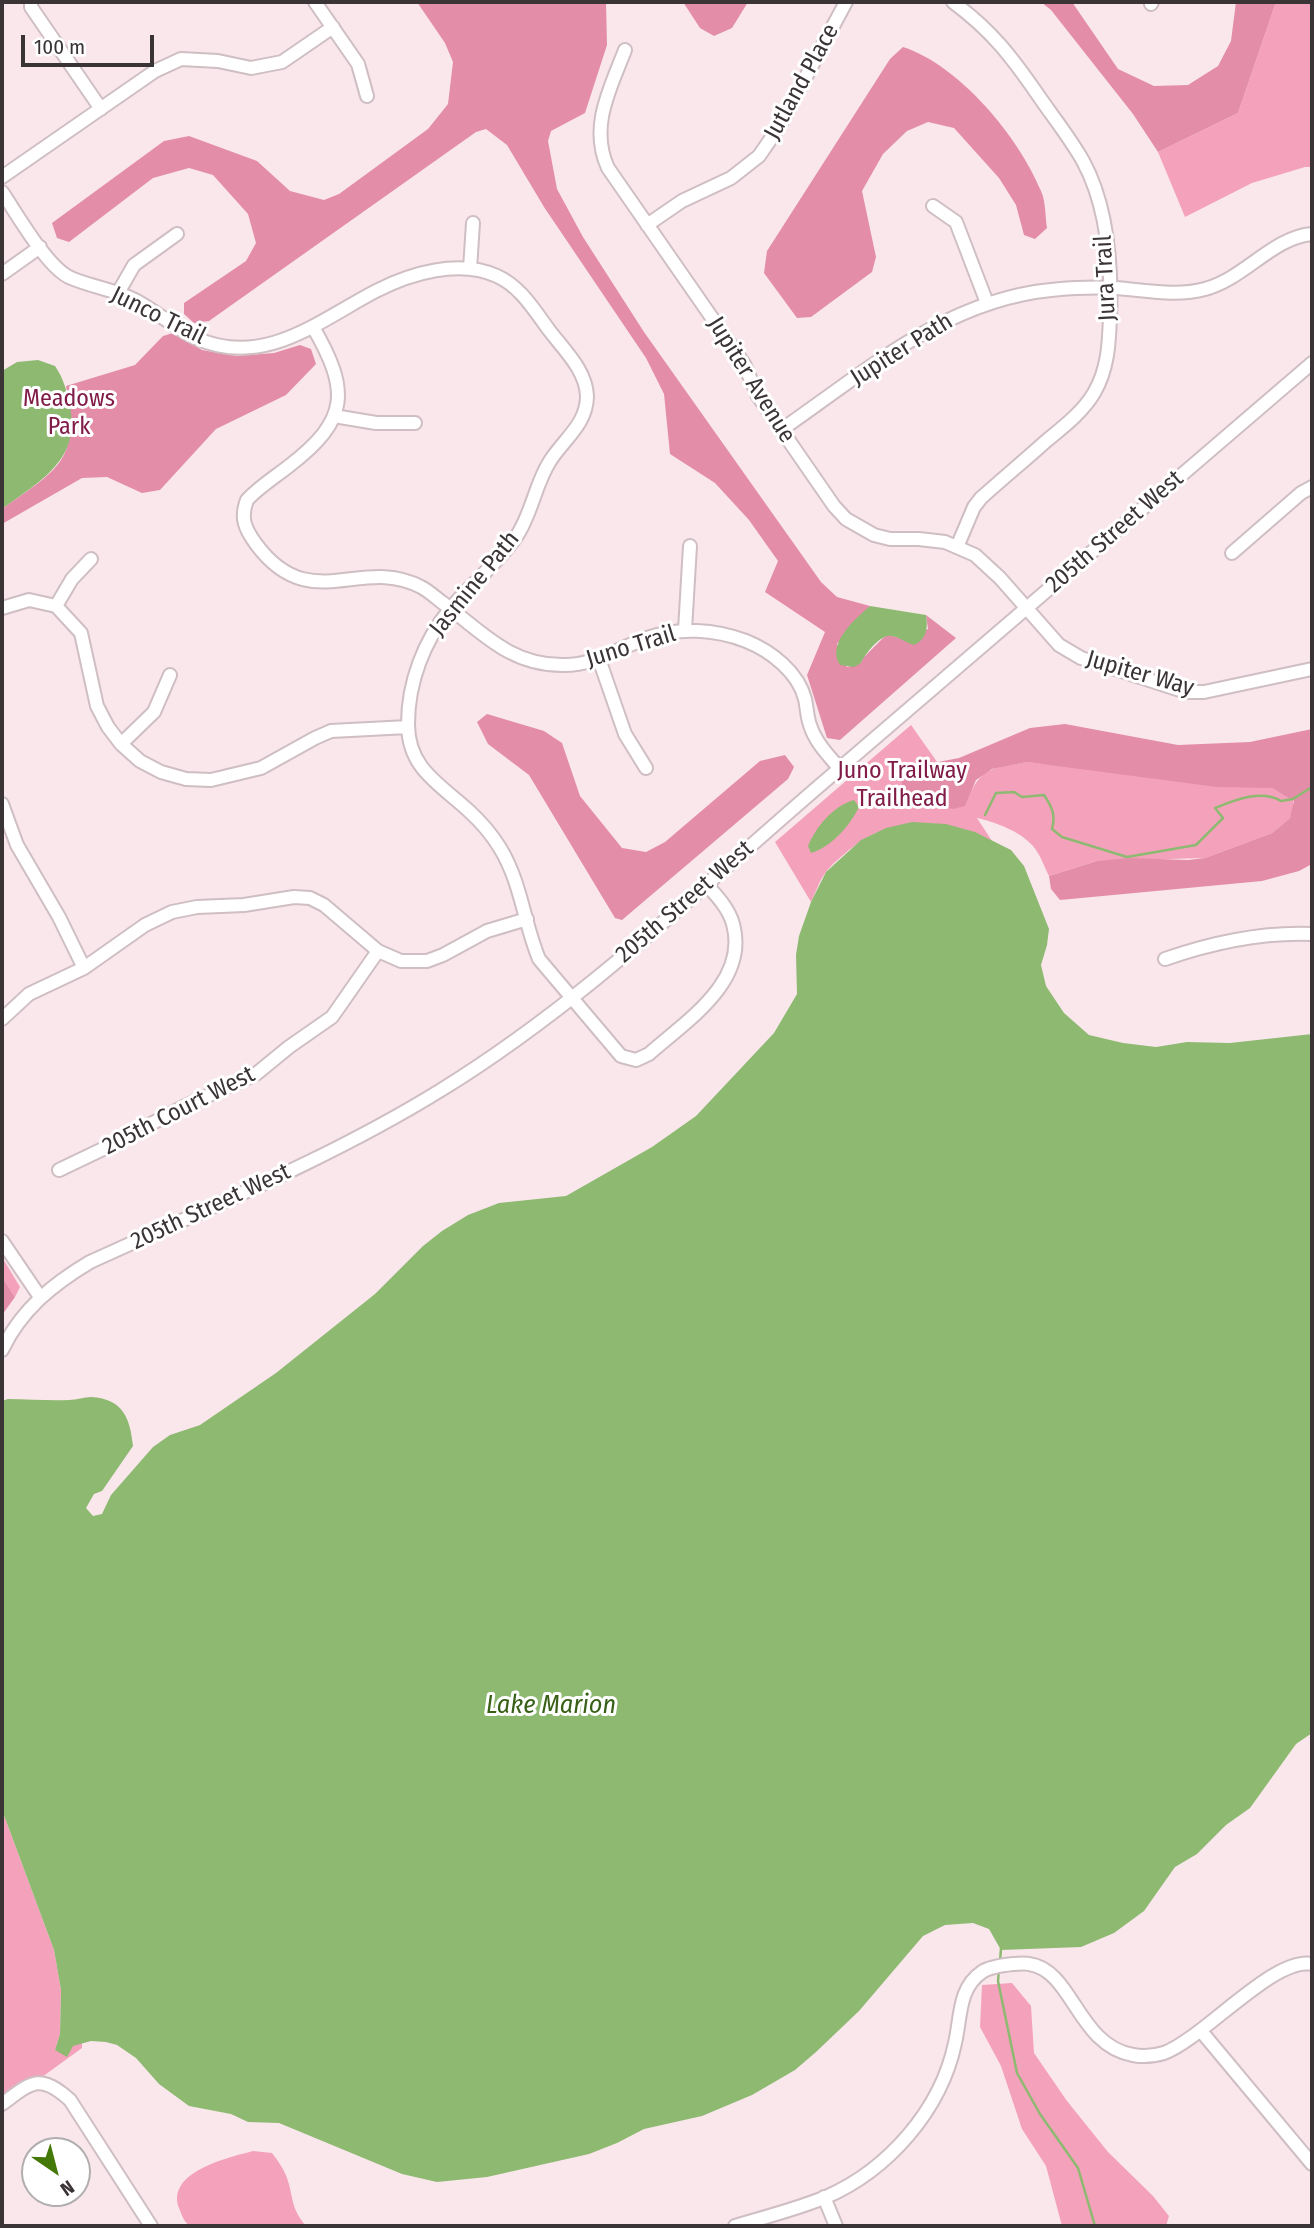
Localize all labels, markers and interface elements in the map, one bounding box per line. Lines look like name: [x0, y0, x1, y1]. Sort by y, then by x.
street label: Jutland Place: [758, 19, 846, 145]
scale bar: [24, 21, 158, 65]
text: 100 m: [34, 34, 85, 60]
street label: Jura Trail: [1089, 234, 1123, 322]
street label: Junco Trail: [106, 281, 210, 351]
street label: Jupiter Path: [846, 307, 958, 393]
street label: Jupiter Avenue: [701, 312, 801, 448]
park label: Meadows Park: [23, 385, 115, 441]
street label: 205th Street West: [1040, 465, 1190, 599]
street label: Jasmine Path: [424, 526, 526, 642]
street label: Juno Trail: [583, 620, 679, 674]
street label: Jupiter Way: [1083, 645, 1197, 703]
park label: Juno Trailway Trailhead: [837, 757, 967, 813]
street label: 205th Street West: [610, 835, 760, 969]
street label: 205th Court West: [98, 1060, 260, 1162]
street label: 205th Street West: [127, 1158, 295, 1256]
water label: Lake Marion: [486, 1690, 616, 1722]
north arrow: [21, 2137, 91, 2207]
text: N: [56, 2175, 78, 2201]

